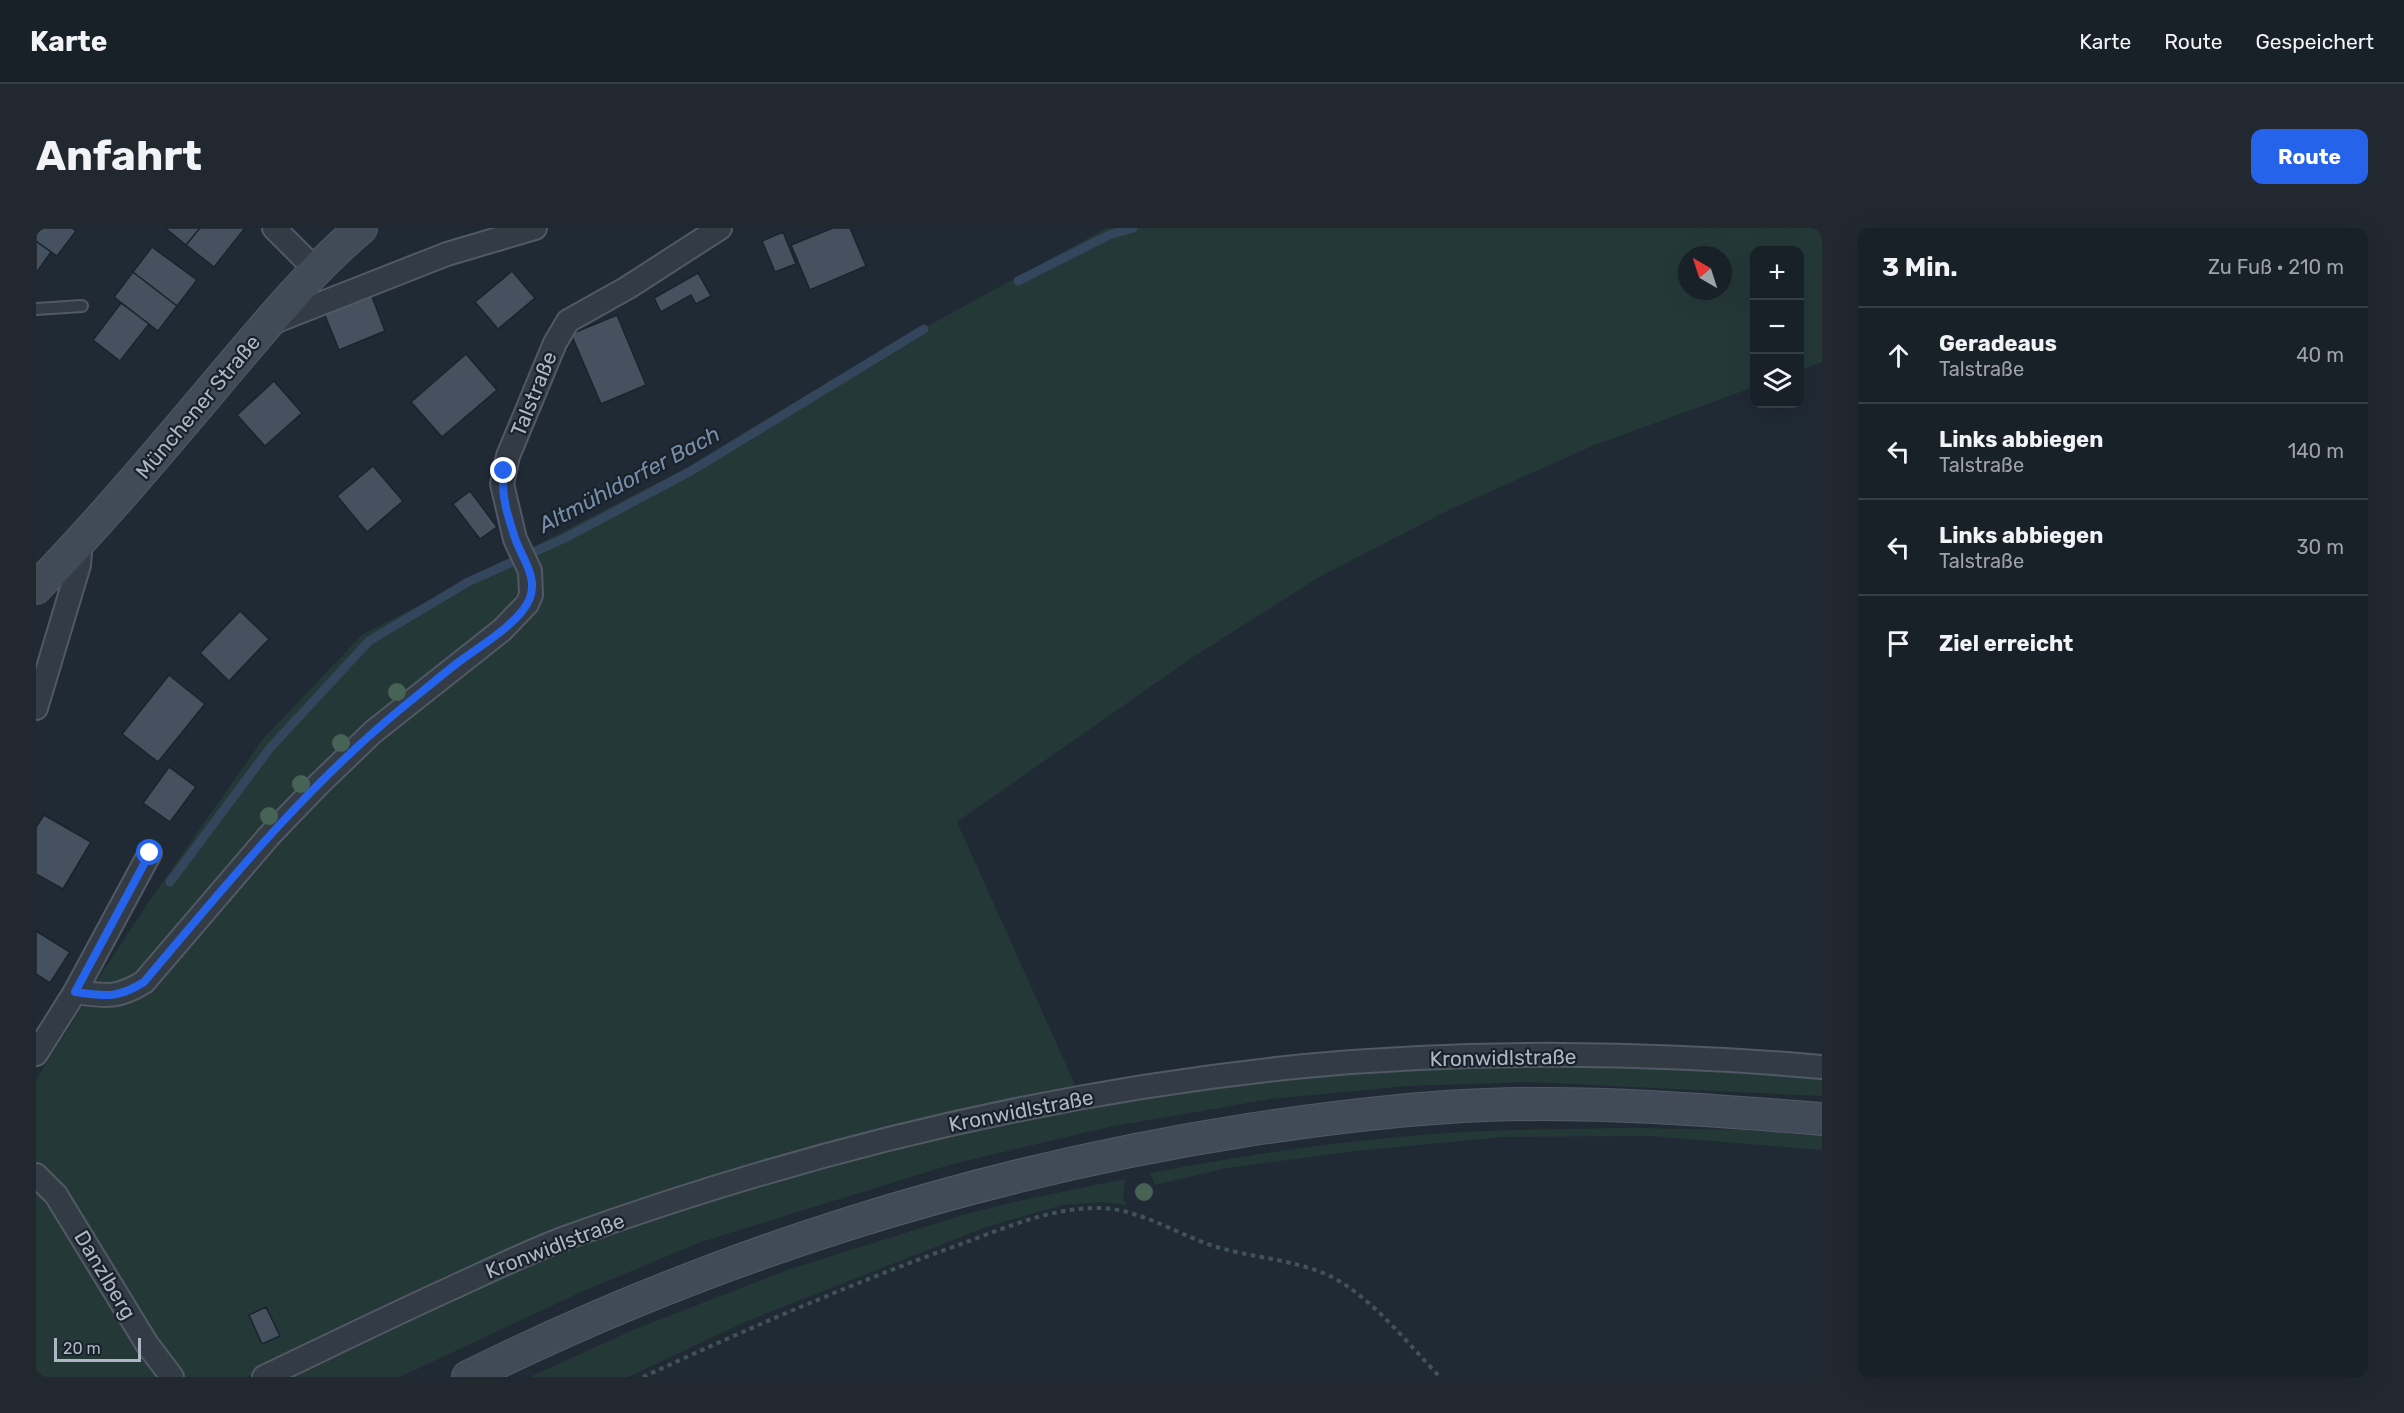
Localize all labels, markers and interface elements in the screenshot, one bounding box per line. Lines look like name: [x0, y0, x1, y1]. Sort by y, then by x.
text: Karte: [30, 25, 107, 58]
text: Karte: [2079, 29, 2131, 54]
text: Route: [2164, 29, 2223, 54]
text: Gespeichert: [2256, 29, 2374, 54]
button: Route: [2251, 129, 2368, 184]
text: Anfahrt: [36, 131, 202, 181]
north arrow: [1678, 246, 1732, 300]
map controls: [1750, 246, 1804, 408]
button: +: [1750, 246, 1804, 300]
text: 3 Min.: [1882, 252, 1958, 283]
text: Zu Fuß · 210 m: [2208, 255, 2344, 279]
button: −: [1750, 300, 1804, 354]
street label: Münchener Straße: [130, 330, 265, 484]
text: Geradeaus: [1939, 330, 2057, 357]
icon: ahead: [1882, 339, 1915, 372]
text: 40 m: [2296, 343, 2344, 367]
street label: Talstraße: [505, 348, 562, 440]
button: layers: [1750, 354, 1804, 408]
text: Talstraße: [1939, 357, 2024, 381]
water label: Altmühldorfer Bach: [533, 420, 724, 539]
text: Links abbiegen: [1939, 426, 2103, 453]
icon: left: [1882, 435, 1915, 468]
text: 140 m: [2288, 439, 2344, 463]
text: Talstraße: [1939, 453, 2024, 477]
route end: [490, 457, 516, 483]
text: Links abbiegen: [1939, 522, 2103, 549]
icon: left: [1882, 531, 1915, 564]
text: 30 m: [2297, 535, 2344, 559]
text: Talstraße: [1939, 549, 2024, 573]
icon: arrive: [1882, 627, 1915, 660]
text: Ziel erreicht: [1939, 630, 2073, 657]
route start: [136, 839, 162, 865]
street label: Kronwidlstraße: [1429, 1044, 1577, 1071]
street label: Kronwidlstraße: [946, 1084, 1095, 1137]
street label: Kronwidlstraße: [482, 1208, 628, 1284]
street label: Danzlberg: [69, 1226, 142, 1324]
scale bar: [54, 1335, 141, 1362]
text: 20 m: [63, 1339, 101, 1358]

